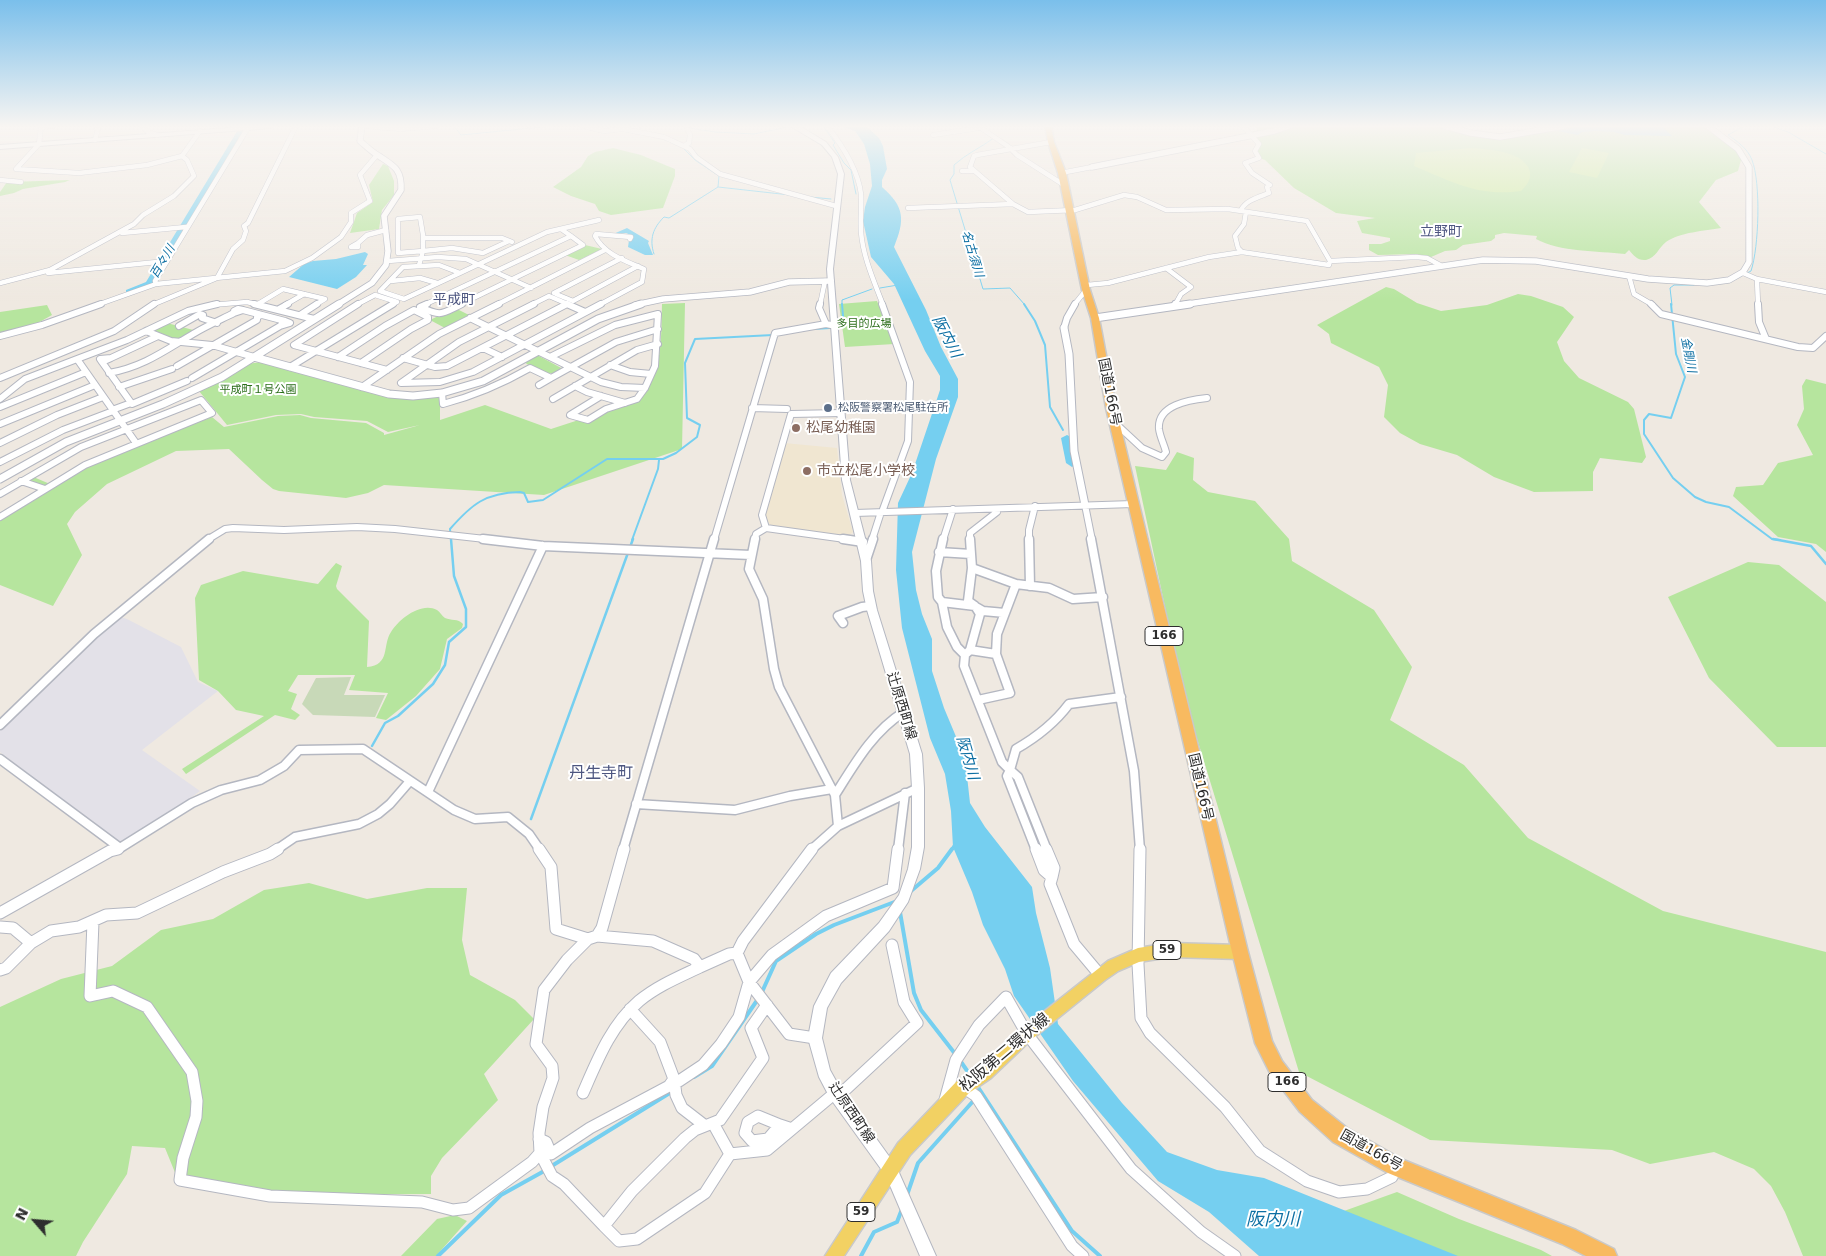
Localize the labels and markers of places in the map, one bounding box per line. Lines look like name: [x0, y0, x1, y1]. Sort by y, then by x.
place label: 松阪警察署松尾駐在所: [838, 401, 948, 415]
marker: 松阪警察署松尾駐在所: [822, 402, 834, 414]
place label: 松尾幼稚園: [806, 420, 876, 436]
marker: 松尾幼稚園: [790, 422, 802, 434]
place label: 市立松尾小学校: [817, 463, 915, 479]
marker: 市立松尾小学校: [801, 465, 813, 477]

